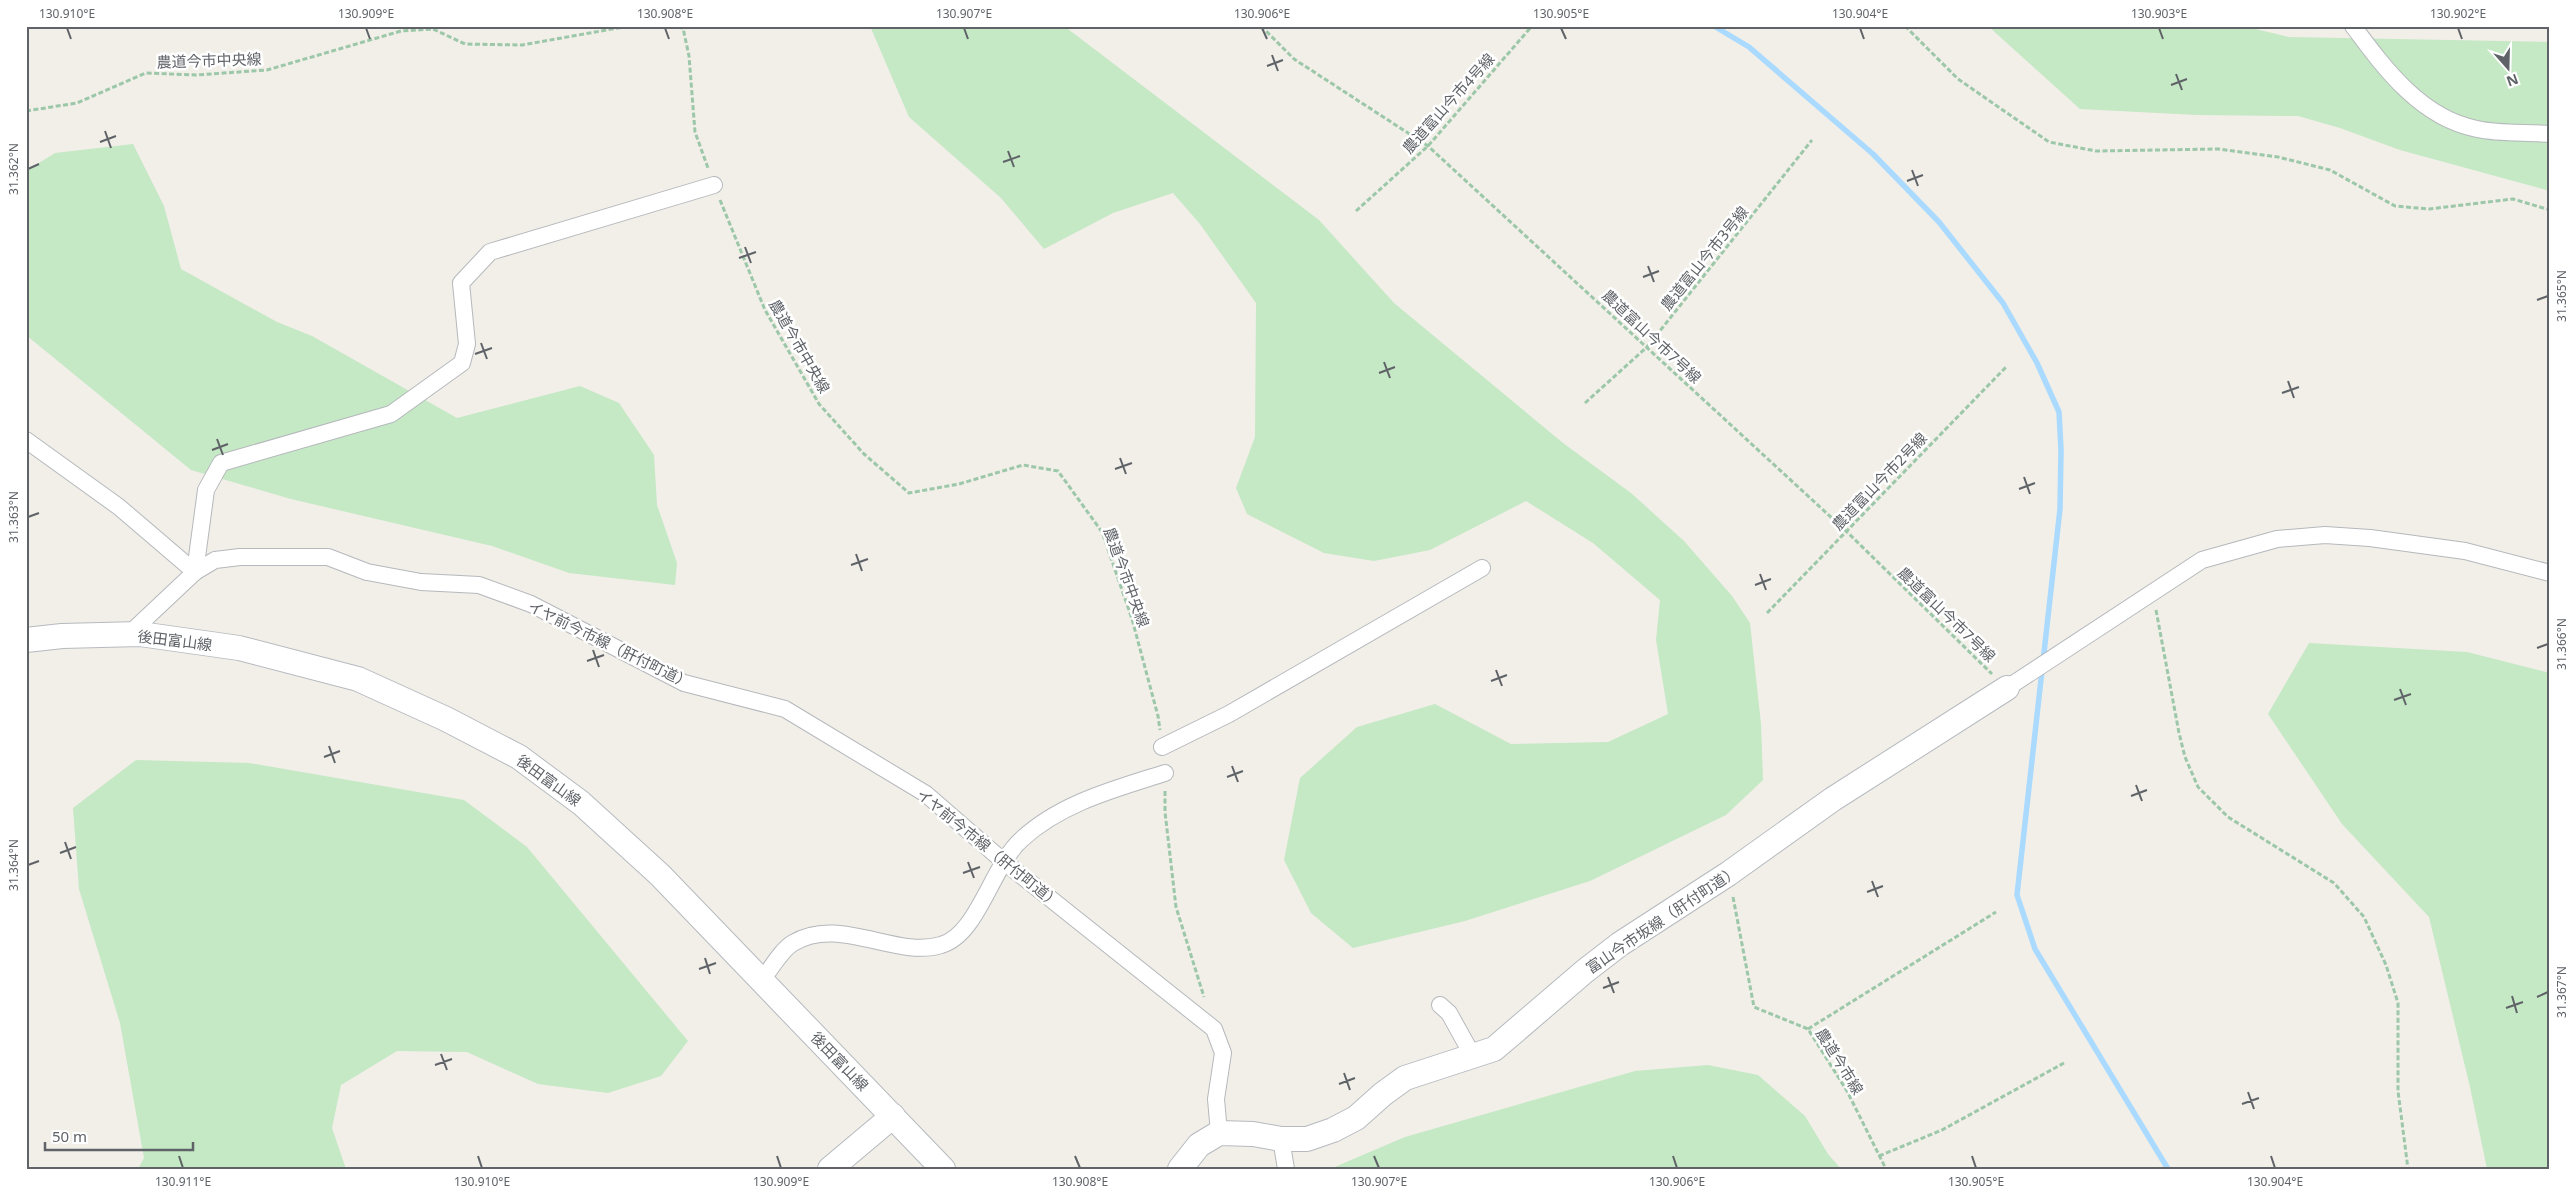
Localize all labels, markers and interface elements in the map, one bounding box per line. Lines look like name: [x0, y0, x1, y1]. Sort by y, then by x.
text: 130.910°E: [39, 5, 95, 22]
text: 130.909°E: [338, 5, 394, 22]
text: 130.908°E: [637, 5, 693, 22]
text: 130.907°E: [936, 5, 992, 22]
text: 130.906°E: [1234, 5, 1290, 22]
text: 130.905°E: [1533, 5, 1589, 22]
text: 130.904°E: [1832, 5, 1888, 22]
text: 130.903°E: [2131, 5, 2187, 22]
text: 130.902°E: [2430, 5, 2486, 22]
north arrow: [2484, 42, 2534, 92]
street label: 農道今市中央線: [156, 48, 262, 72]
street label: 農道富山今市4号線: [1398, 49, 1498, 157]
text: N: [2504, 70, 2521, 92]
text: 31.362°N: [5, 143, 22, 195]
street label: 農道富山今市3号線: [1656, 202, 1752, 314]
text: 31.365°N: [2553, 270, 2570, 322]
street label: 農道富山今市7号線: [1598, 285, 1706, 387]
street label: 農道今市中央線: [765, 296, 835, 396]
street label: 農道富山今市2号線: [1827, 428, 1931, 534]
text: 31.363°N: [5, 491, 22, 543]
street label: 農道今市中央線: [1100, 524, 1154, 630]
street label: 農道富山今市7号線: [1894, 562, 2000, 666]
street label: イヤ前今市線（肝付町道）: [525, 596, 695, 692]
text: 31.366°N: [2553, 618, 2570, 670]
street label: 後田富山線: [137, 626, 213, 654]
street label: 後田富山線: [513, 750, 585, 810]
street label: イヤ前今市線（肝付町道）: [913, 784, 1065, 912]
text: 31.364°N: [5, 839, 22, 891]
street label: 富山今市坂線（肝付町道）: [1582, 860, 1742, 978]
text: 31.367°N: [2553, 966, 2570, 1018]
street label: 農道今市線: [1812, 1024, 1868, 1098]
street label: 後田富山線: [807, 1027, 873, 1095]
scale bar: [45, 1120, 192, 1152]
text: 50 m: [52, 1126, 87, 1146]
text: 130.911°E: [155, 1173, 211, 1190]
text: 130.910°E: [454, 1173, 510, 1190]
text: 130.909°E: [753, 1173, 809, 1190]
text: 130.908°E: [1052, 1173, 1108, 1190]
text: 130.907°E: [1351, 1173, 1407, 1190]
text: 130.906°E: [1649, 1173, 1705, 1190]
text: 130.905°E: [1948, 1173, 2004, 1190]
text: 130.904°E: [2247, 1173, 2303, 1190]

